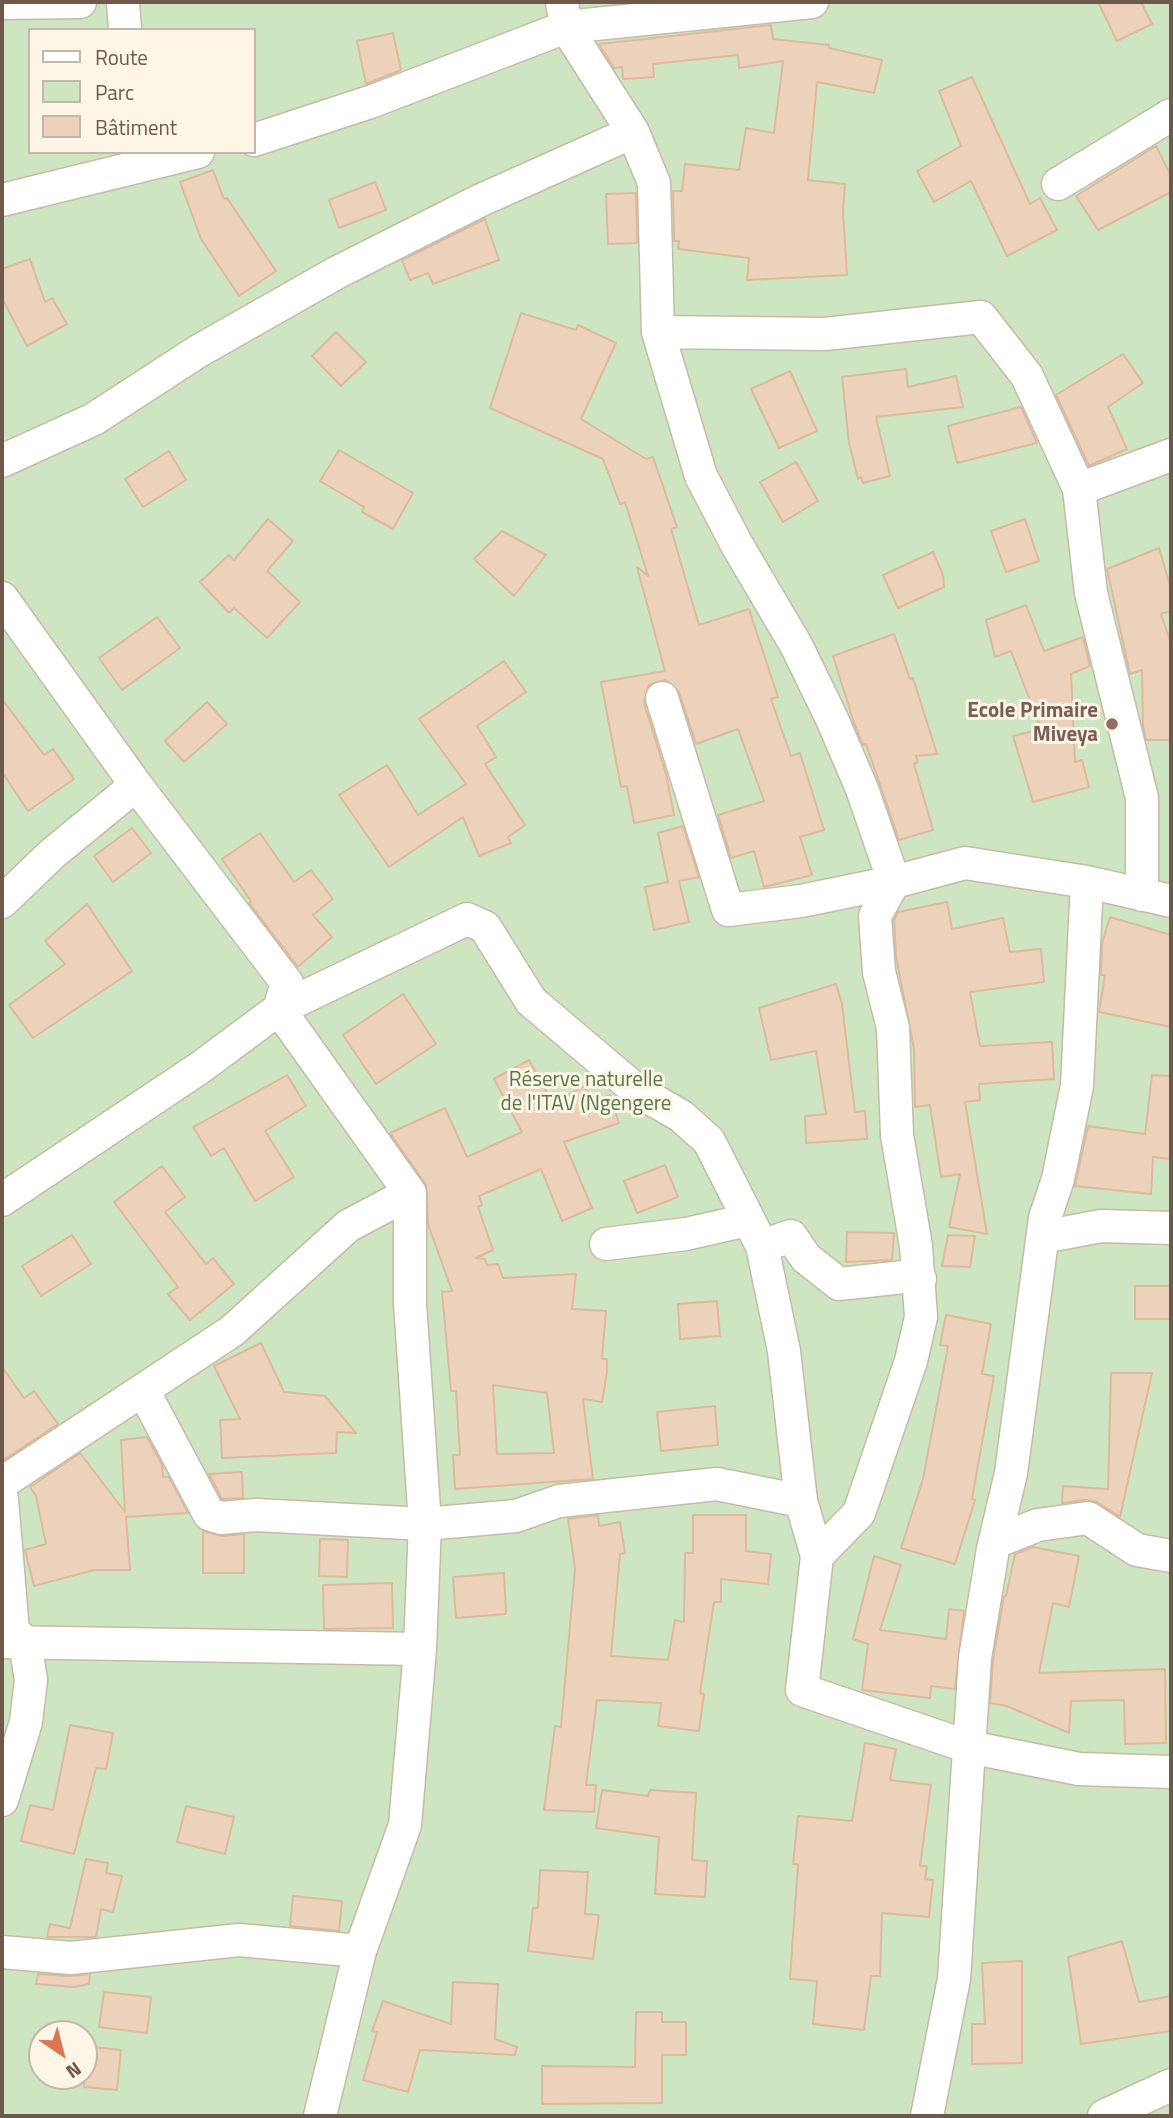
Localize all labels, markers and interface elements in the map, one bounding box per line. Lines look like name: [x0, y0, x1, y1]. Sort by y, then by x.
legend: [28, 28, 256, 154]
text: Route: [95, 41, 148, 73]
text: Parc: [95, 76, 134, 108]
text: Bâtiment: [95, 111, 177, 143]
place label: Ecole Primaire Miveya: [967, 699, 1098, 749]
marker: Ecole Primaire Miveya: [1104, 716, 1120, 732]
park label: Réserve naturelle de l'ITAV (Ngengere: [501, 1068, 671, 1118]
north arrow: [28, 2020, 98, 2090]
text: N: [60, 2055, 88, 2087]

